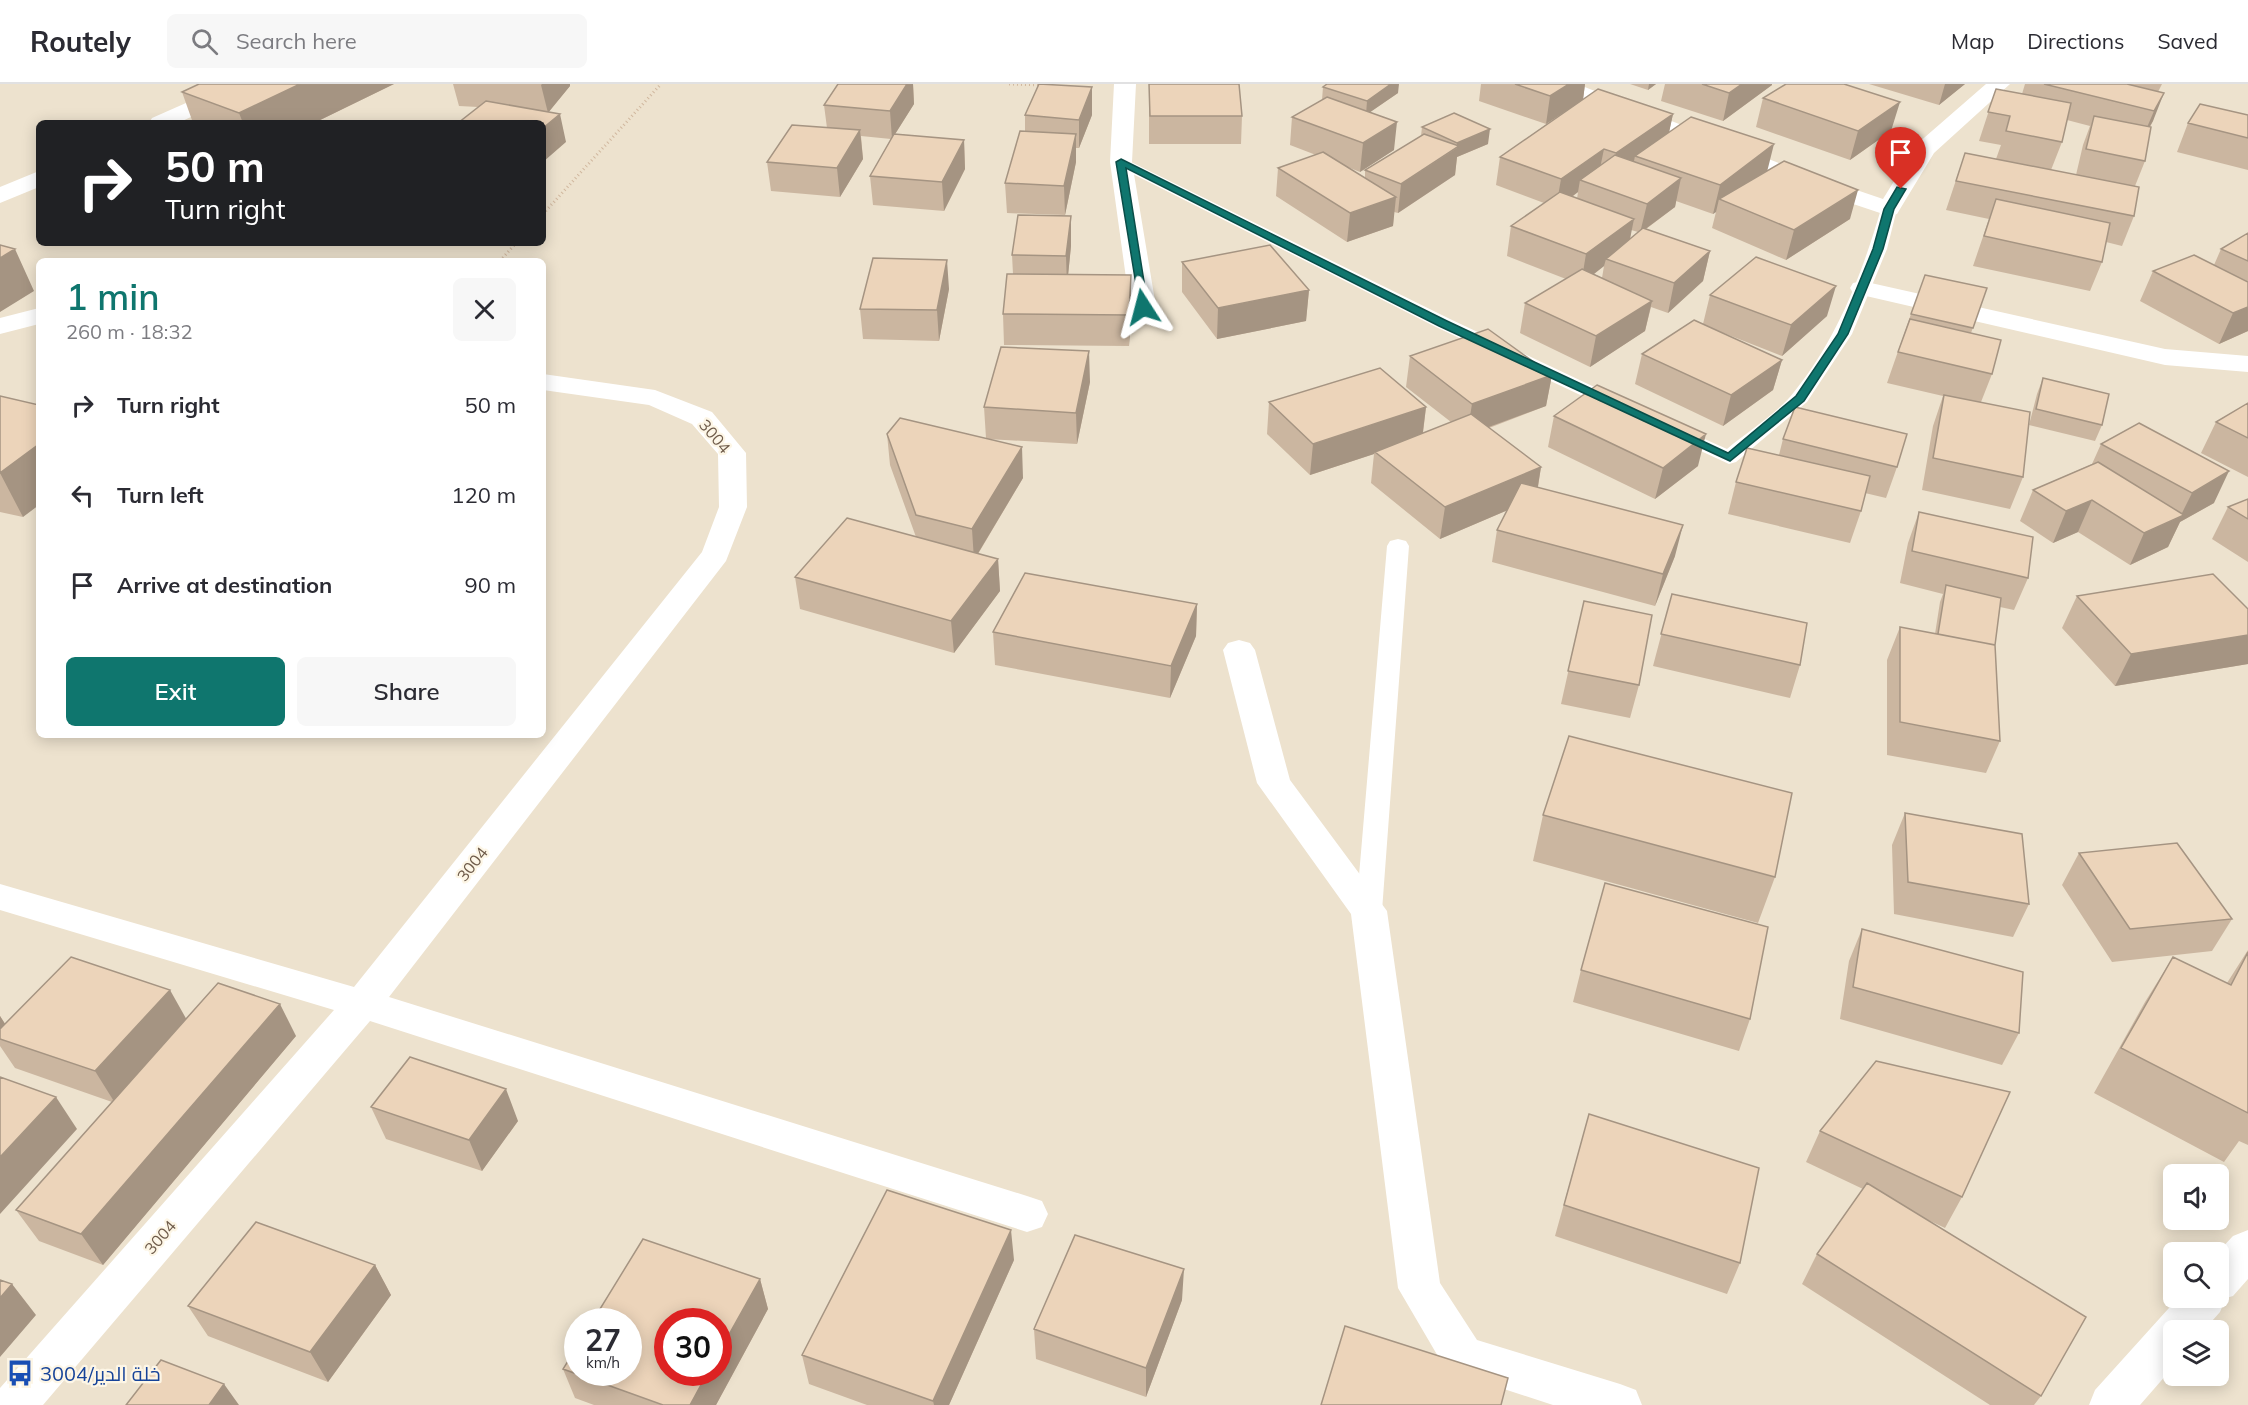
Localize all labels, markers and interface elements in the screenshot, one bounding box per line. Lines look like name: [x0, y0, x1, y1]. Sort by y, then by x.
search box: [167, 14, 587, 68]
text: Routely: [30, 24, 131, 59]
icon: search: [188, 25, 221, 58]
text: Search here: [236, 27, 357, 55]
text: Map: [1951, 28, 1994, 54]
text: Directions: [2027, 28, 2124, 54]
text: Saved: [2157, 28, 2218, 54]
pin: [1875, 127, 1926, 189]
icon: arrive: [1884, 136, 1917, 169]
text: 50 m: [165, 140, 265, 193]
icon: right: [66, 144, 144, 222]
text: Turn right: [165, 192, 285, 226]
text: 1 min: [66, 274, 160, 319]
position arrow: [1111, 275, 1175, 339]
button: close: [453, 278, 516, 341]
text: 260 m · 18:32: [66, 319, 192, 344]
icon: right: [66, 389, 99, 422]
text: Turn right: [117, 391, 220, 419]
text: 50 m: [465, 391, 516, 419]
street label: 3004: [695, 415, 735, 457]
icon: left: [66, 479, 99, 512]
text: Turn left: [117, 481, 204, 509]
text: 120 m: [451, 481, 516, 509]
icon: arrive: [66, 569, 99, 602]
text: Arrive at destination: [117, 571, 332, 599]
text: 90 m: [465, 571, 516, 599]
button: Exit: [66, 657, 285, 726]
button: Share: [297, 657, 516, 726]
street label: 3004: [452, 842, 492, 885]
map controls: [2163, 1164, 2229, 1386]
button: sound: [2163, 1164, 2229, 1230]
street label: 3004: [140, 1216, 180, 1258]
button: search: [2163, 1242, 2229, 1308]
speed limit sign: 30: [654, 1308, 732, 1386]
button: layers: [2163, 1320, 2229, 1386]
text: 27: [585, 1321, 621, 1359]
text: km/h: [586, 1353, 620, 1372]
bus stop icon: خلة الدير/3004: [5, 1358, 35, 1388]
place label: خلة الدير/3004: [40, 1361, 161, 1386]

